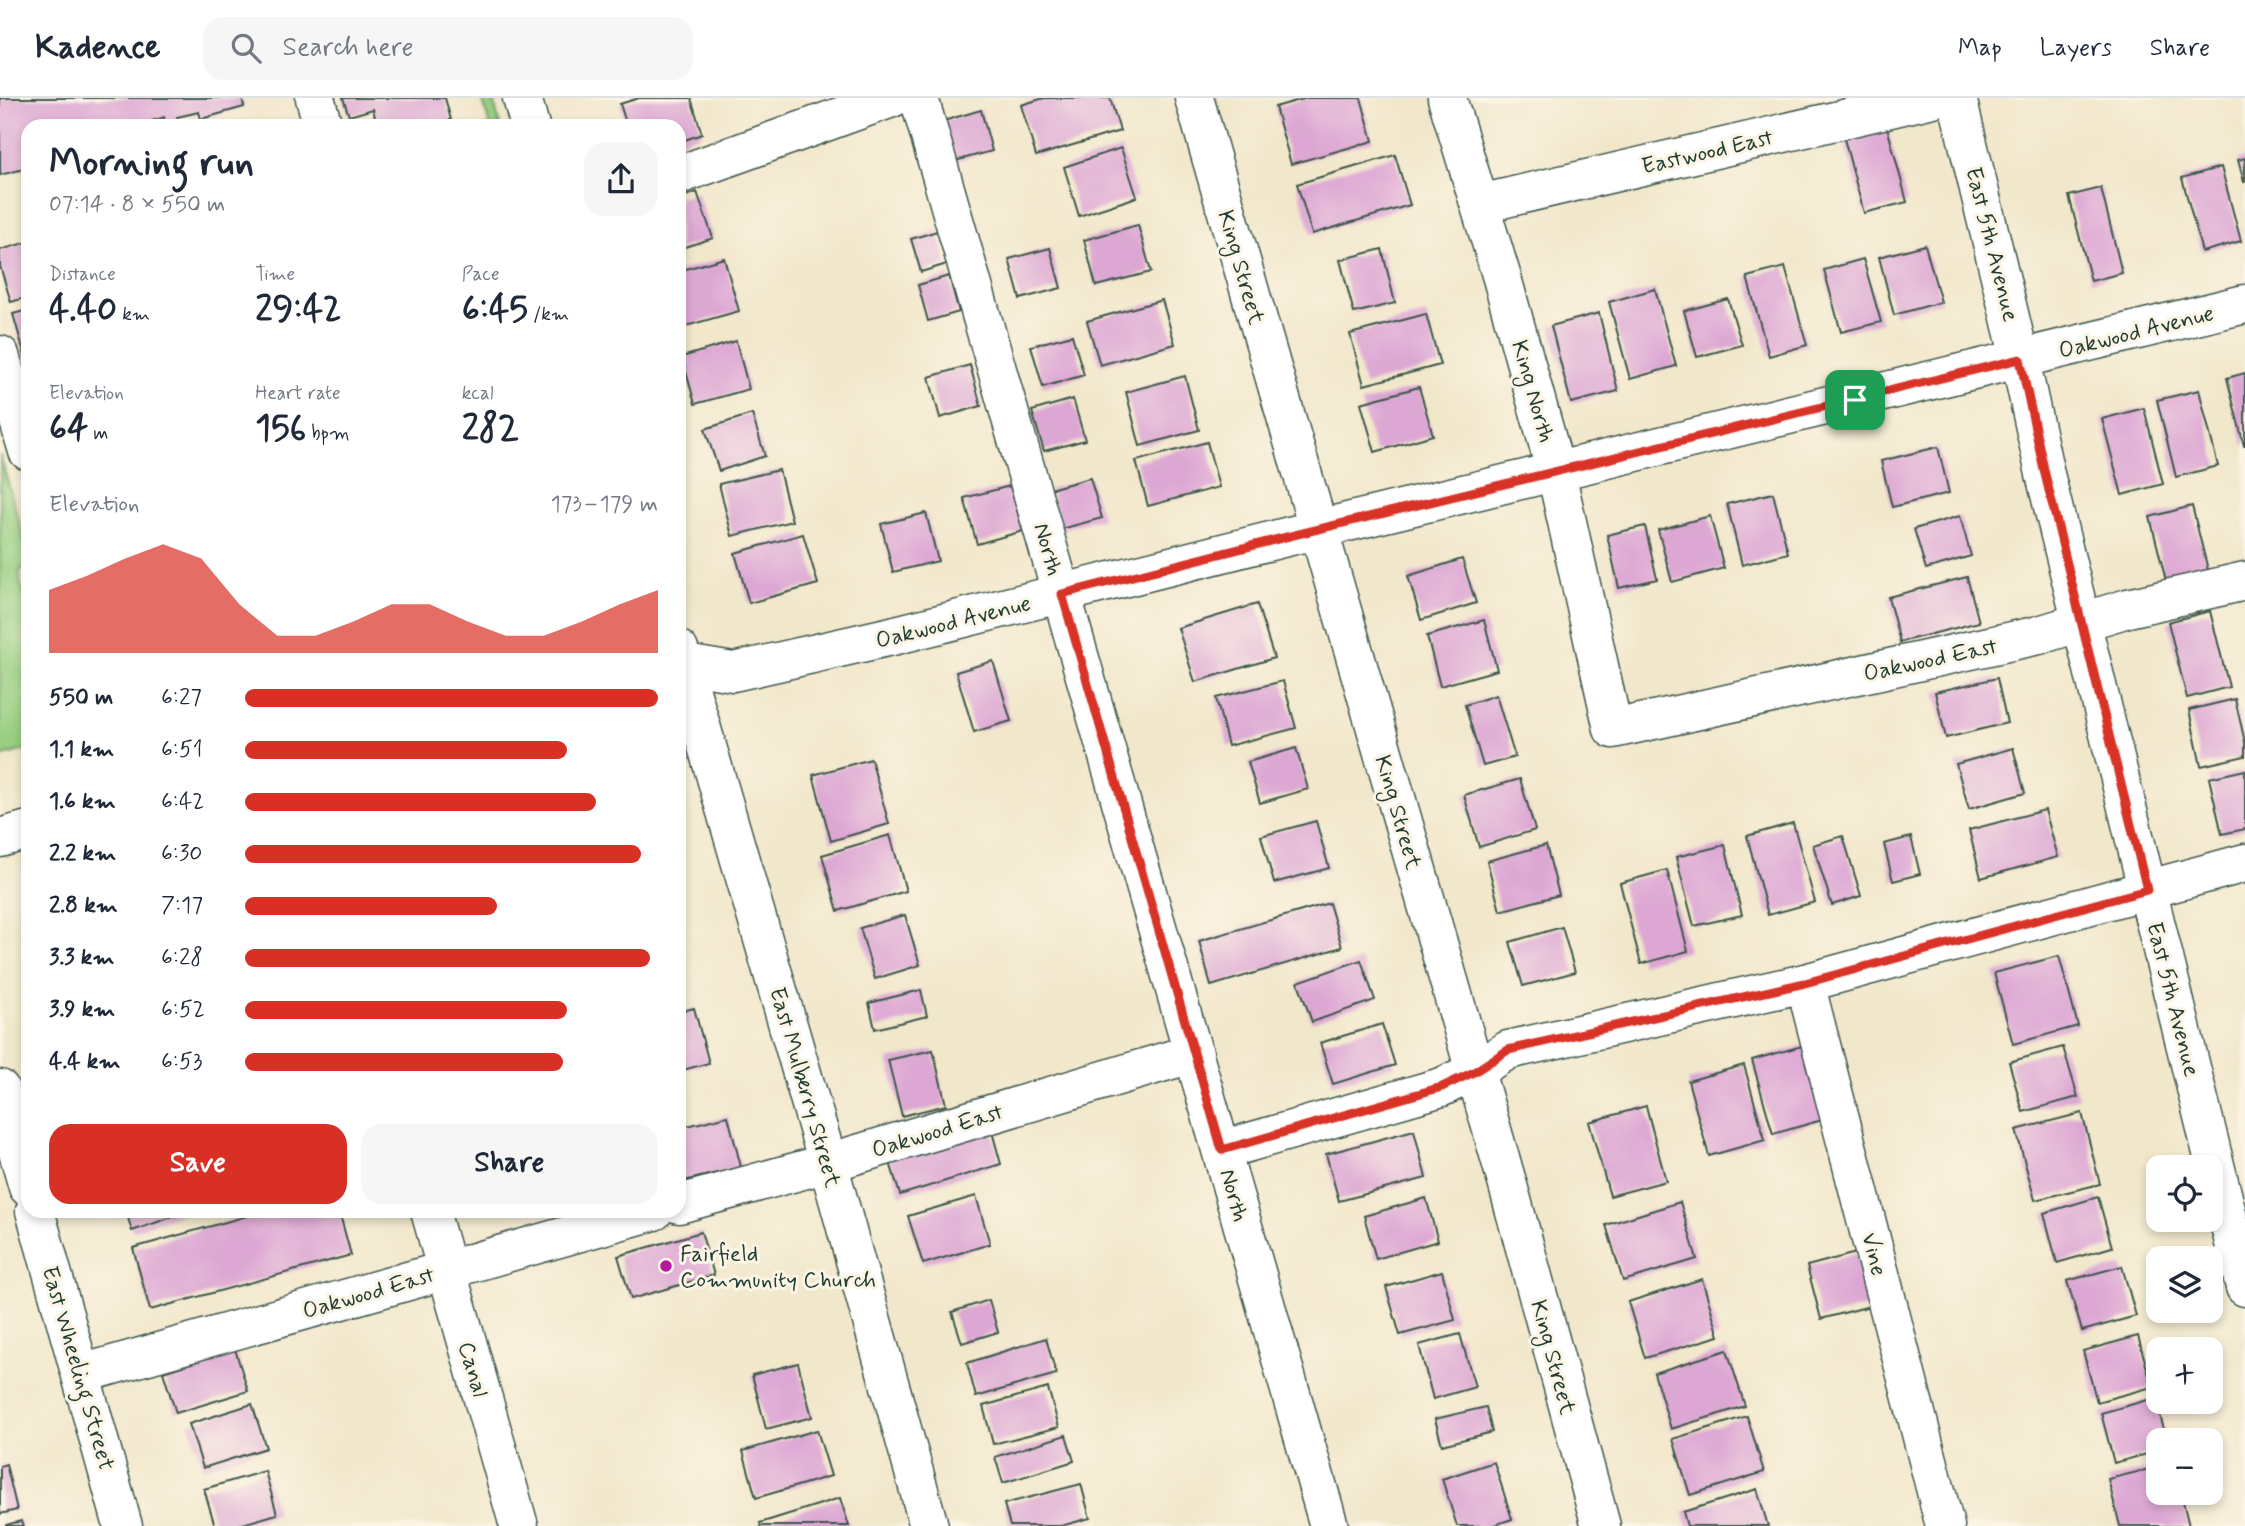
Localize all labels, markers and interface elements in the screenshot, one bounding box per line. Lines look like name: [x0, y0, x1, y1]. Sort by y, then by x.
search box: [203, 17, 693, 80]
text: Kadence: [35, 26, 161, 70]
icon: search: [227, 29, 265, 67]
text: Search here: [283, 31, 413, 65]
text: Map: [1958, 33, 2002, 64]
text: Layers: [2040, 33, 2112, 64]
text: Share: [2150, 33, 2210, 64]
street label: Eastwood East: [1639, 123, 1776, 183]
text: Morning run: [49, 139, 254, 188]
button: share: [584, 142, 658, 216]
street label: East 5th Avenue: [1957, 164, 2025, 325]
text: 07:14 · 8 × 550 m: [49, 190, 225, 220]
street label: King Street: [1208, 207, 1271, 329]
text: Distance: [49, 262, 116, 287]
text: Time: [255, 262, 295, 287]
text: Pace: [462, 262, 499, 287]
text: 4.40: [49, 287, 117, 333]
text: 29:42: [255, 287, 342, 333]
text: 6:45: [462, 287, 528, 333]
street label: Oakwood Avenue: [2056, 299, 2217, 367]
text: km: [117, 302, 150, 327]
text: /km: [528, 302, 569, 327]
street label: King North: [1501, 337, 1561, 447]
pin: [1825, 370, 1885, 430]
text: Elevation: [49, 381, 124, 406]
text: Heart rate: [255, 381, 341, 406]
text: kcal: [462, 381, 494, 406]
icon: arrive: [1836, 381, 1874, 419]
text: 64: [49, 406, 88, 452]
text: 156: [255, 406, 306, 452]
text: 282: [462, 406, 519, 452]
text: m: [88, 421, 108, 446]
text: bpm: [306, 421, 350, 446]
text: Elevation: [49, 490, 140, 520]
text: 173–179 m: [551, 490, 658, 520]
street label: North: [1025, 520, 1069, 579]
street label: Oakwood Avenue: [873, 589, 1034, 657]
street label: Oakwood East: [1861, 632, 2000, 690]
text: 550 m: [49, 683, 113, 713]
text: 6:27: [161, 683, 202, 713]
text: 1.1 km: [49, 735, 114, 765]
text: 6:51: [161, 735, 203, 765]
street label: King Street: [1365, 752, 1428, 874]
text: 1.6 km: [49, 787, 116, 817]
text: 6:42: [161, 787, 204, 817]
text: 2.2 km: [49, 839, 116, 869]
text: 6:30: [161, 839, 202, 869]
text: 2.8 km: [49, 891, 118, 921]
text: 7:17: [161, 891, 203, 921]
street label: East 5th Avenue: [2138, 919, 2206, 1080]
text: 3.3 km: [49, 943, 114, 973]
text: 6:28: [161, 943, 203, 973]
street label: East Mulberry Street: [761, 984, 847, 1192]
text: 3.9 km: [49, 995, 115, 1025]
text: 6:52: [161, 995, 205, 1025]
text: 4.4 km: [49, 1047, 120, 1077]
text: 6:53: [161, 1047, 202, 1077]
street label: Oakwood East: [868, 1098, 1007, 1166]
button: Save: [49, 1124, 347, 1204]
button: Share: [361, 1124, 658, 1204]
map controls: [2146, 1155, 2223, 1505]
button: locate: [2146, 1155, 2223, 1232]
street label: North: [1211, 1166, 1255, 1225]
street label: Vine: [1853, 1230, 1893, 1279]
place label: Fairfield Community Church: [680, 1240, 876, 1296]
button: layers: [2146, 1246, 2223, 1323]
marker: Fairfield Community Church: [658, 1258, 674, 1274]
street label: Oakwood East: [299, 1261, 438, 1327]
street label: East Wheeling Street: [32, 1263, 121, 1475]
street label: King Street: [1520, 1297, 1582, 1419]
button: +: [2146, 1337, 2223, 1414]
street label: Canal: [450, 1338, 494, 1401]
button: −: [2146, 1428, 2223, 1505]

